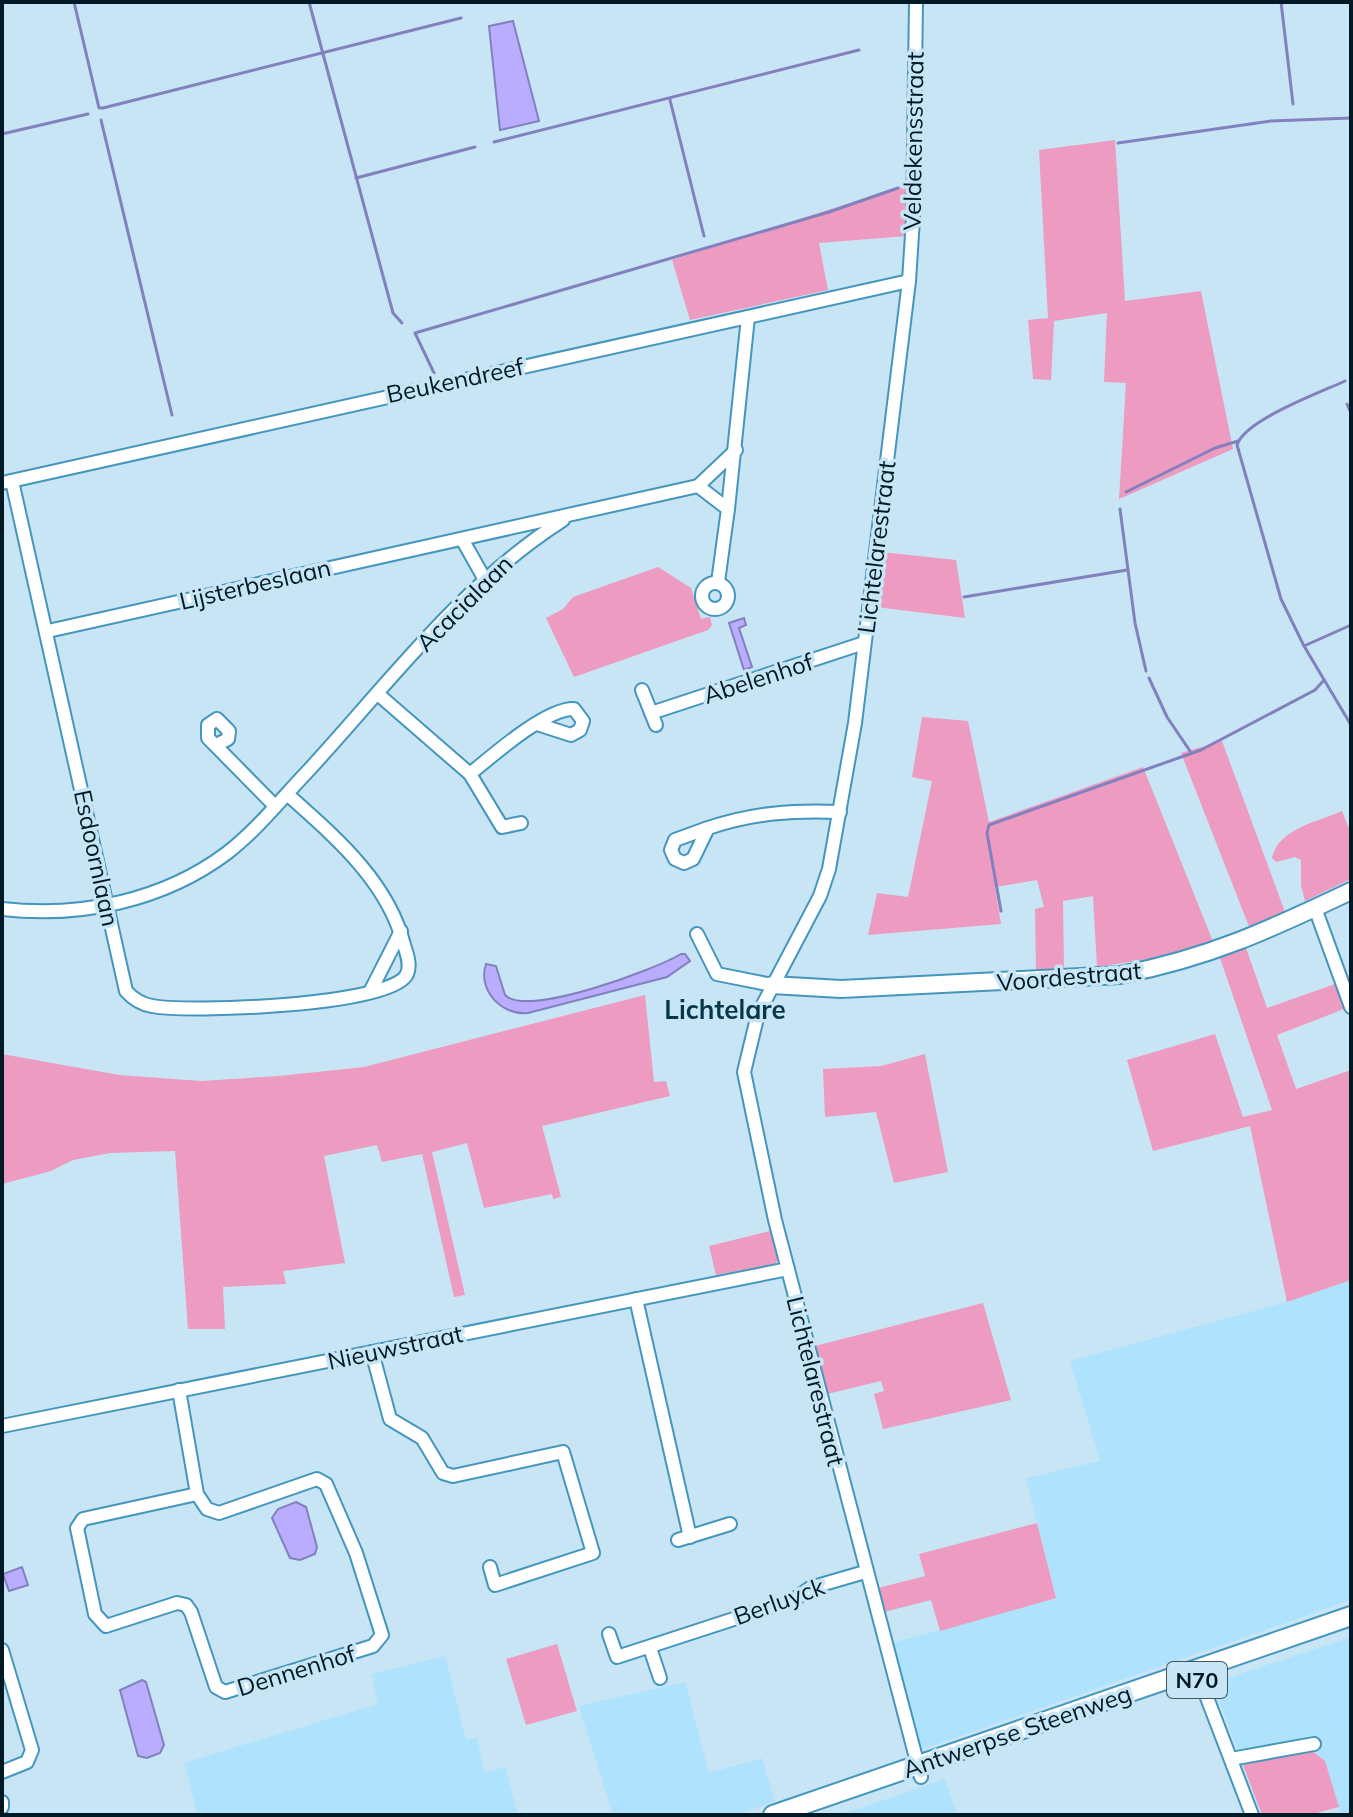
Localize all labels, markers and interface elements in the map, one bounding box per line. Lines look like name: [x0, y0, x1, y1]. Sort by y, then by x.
street label: Veldekensstraat: [896, 51, 930, 231]
street label: Beukendreef: [384, 351, 527, 409]
street label: Lichtelarestraat: [851, 459, 901, 635]
street label: Acacialaan: [409, 548, 519, 658]
street label: Lijsterbeslaan: [176, 552, 334, 616]
street label: Abelenhof: [699, 646, 818, 710]
street label: Esdoornlaan: [68, 787, 126, 929]
street label: Voordestraat: [996, 955, 1142, 997]
district label: Lichtelare: [664, 993, 786, 1026]
street label: Lichtelarestraat: [780, 1293, 852, 1469]
street label: Nieuwstraat: [325, 1318, 465, 1376]
street label: Berluyck: [729, 1571, 829, 1631]
street label: Dennenhof: [233, 1638, 360, 1702]
road number: N70: [1167, 1662, 1227, 1698]
street label: Antwerpse Steenweg: [899, 1678, 1135, 1784]

